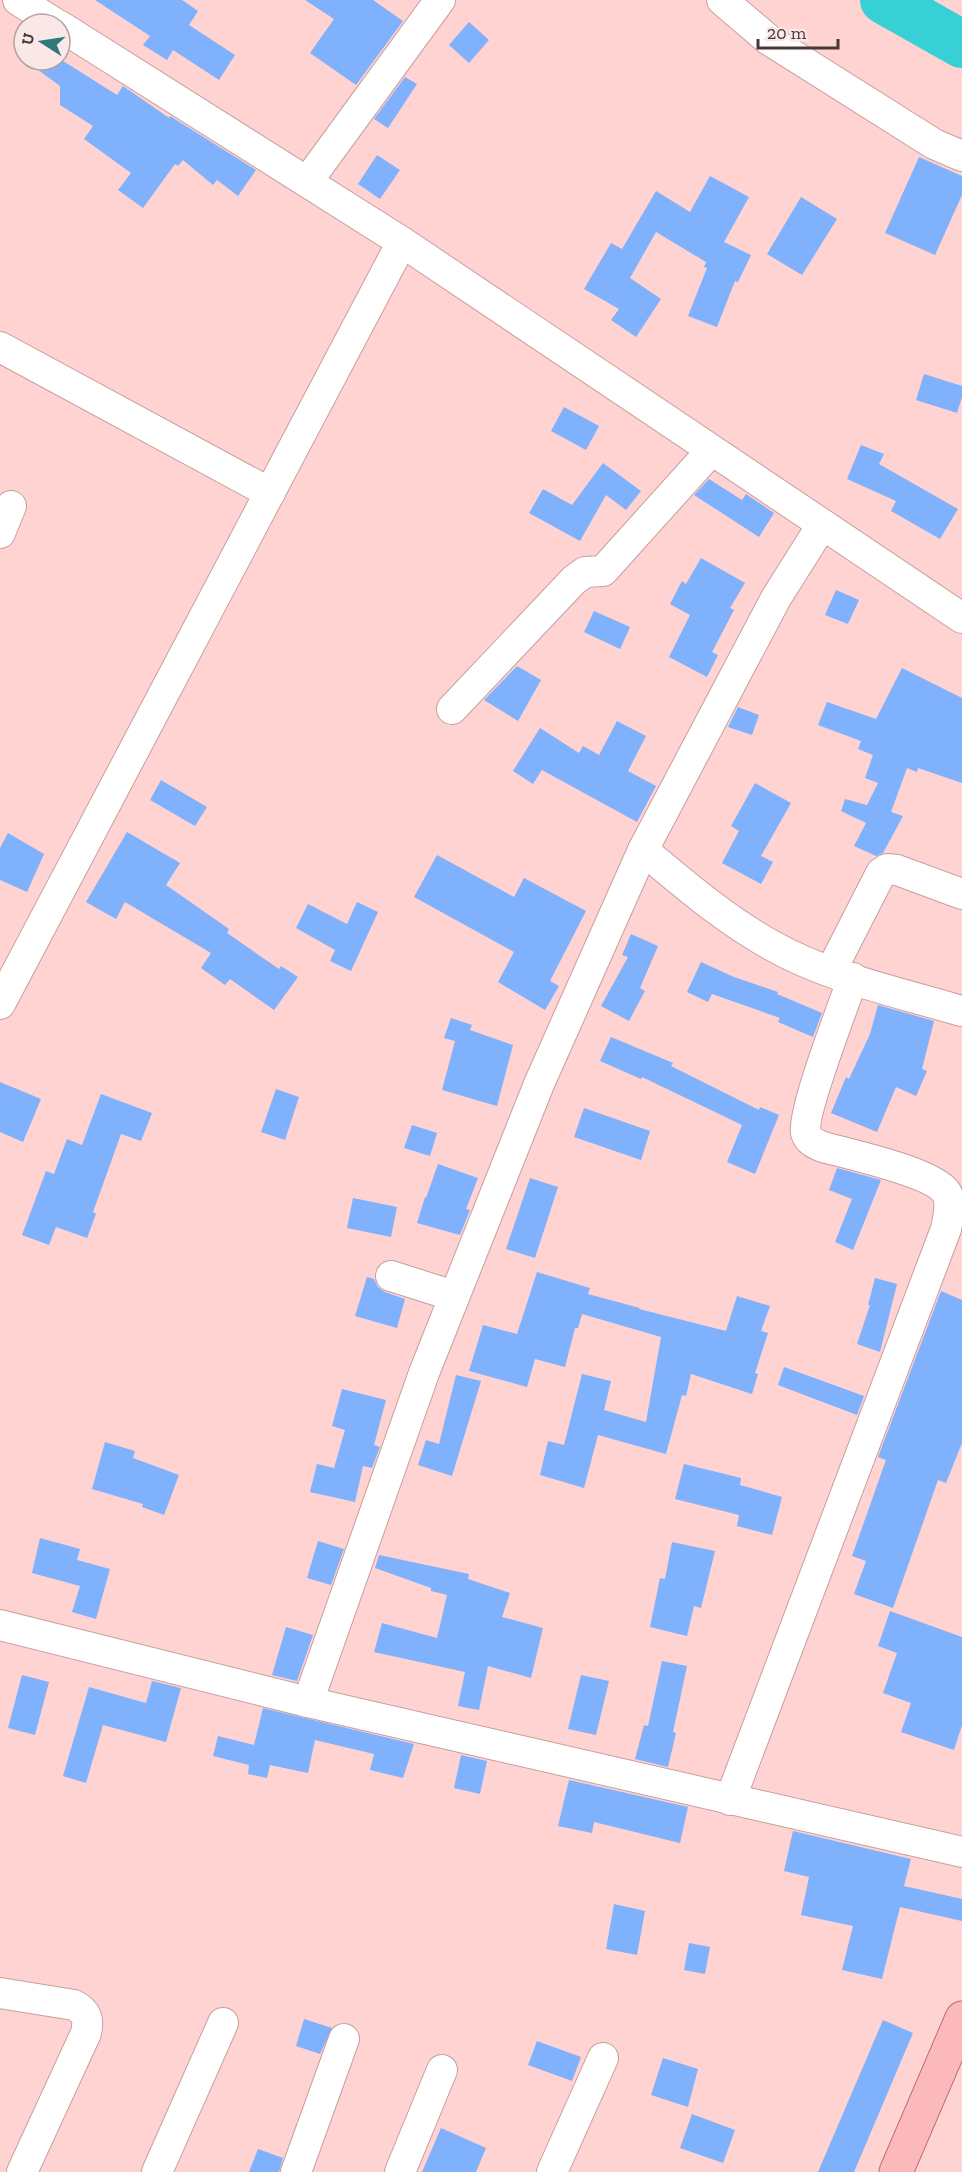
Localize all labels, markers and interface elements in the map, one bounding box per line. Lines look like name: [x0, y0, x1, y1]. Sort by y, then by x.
north arrow: [12, 12, 72, 72]
scale bar: [758, 12, 838, 50]
text: 20 m: [767, 22, 807, 44]
text: U: [17, 31, 38, 47]

